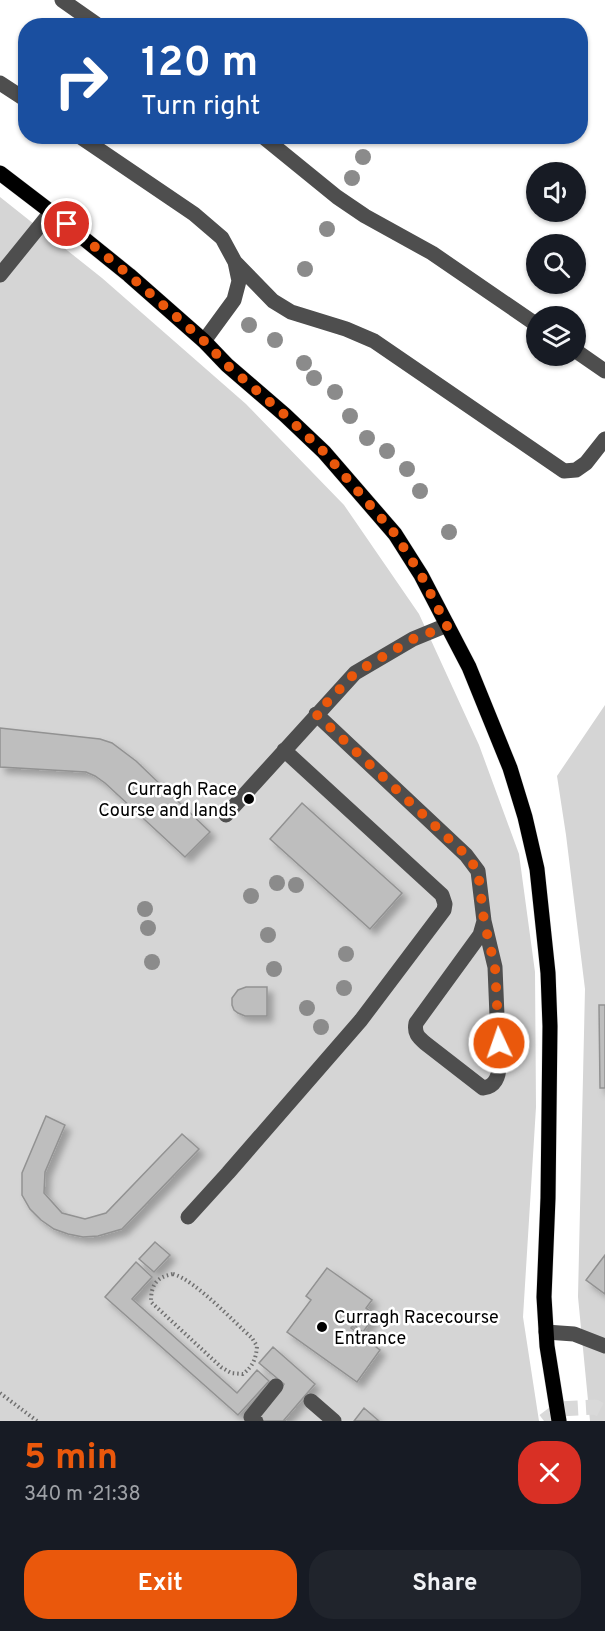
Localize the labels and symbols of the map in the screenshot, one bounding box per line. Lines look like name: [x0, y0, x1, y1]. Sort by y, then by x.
pin: [41, 198, 92, 249]
place label: Curragh Race Course and lands: [98, 779, 237, 823]
marker: Curragh Race Course and lands: [242, 792, 256, 806]
position arrow: [467, 1011, 531, 1075]
place label: Curragh Racecourse Entrance: [334, 1307, 499, 1351]
marker: Curragh Racecourse Entrance: [315, 1320, 329, 1334]

